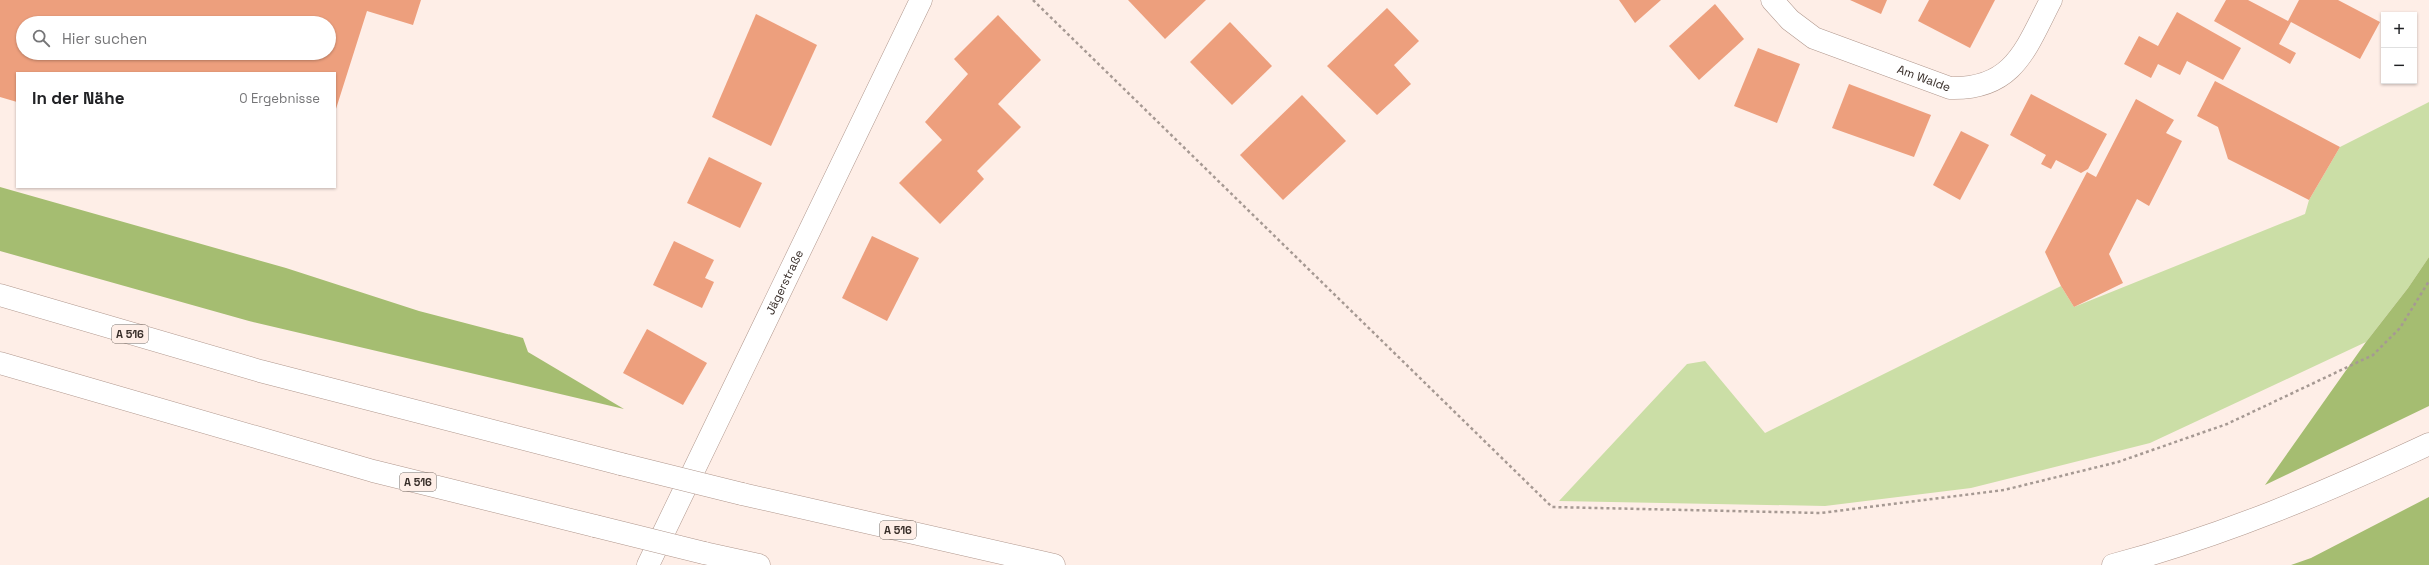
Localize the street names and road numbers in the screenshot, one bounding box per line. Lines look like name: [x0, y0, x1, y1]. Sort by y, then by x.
street label: Am Walde: [1895, 61, 1953, 96]
street label: Jägerstraße: [762, 247, 807, 317]
road number: A 516: [112, 325, 148, 343]
road number: A 516: [400, 473, 436, 491]
road number: A 516: [880, 521, 916, 539]

